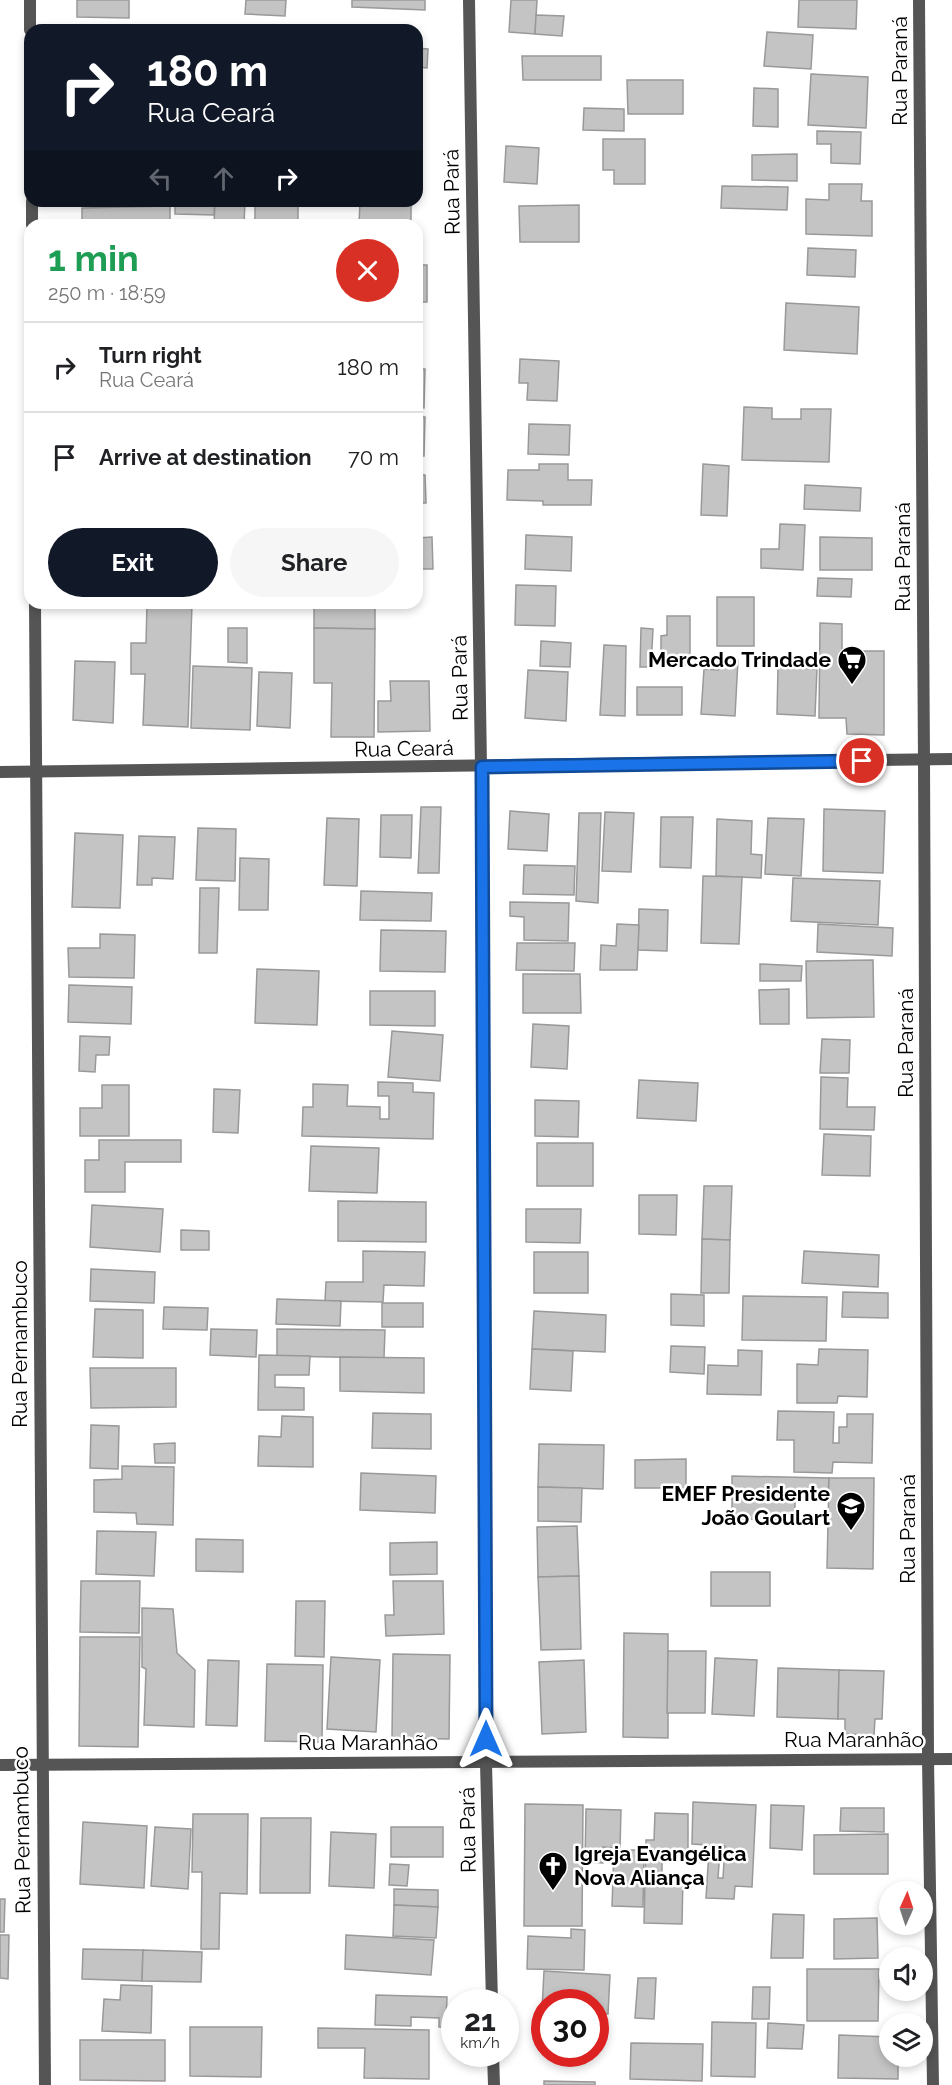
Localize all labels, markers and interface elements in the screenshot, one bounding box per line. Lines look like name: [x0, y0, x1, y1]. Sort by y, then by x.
street label: Rua Paraná: [887, 16, 912, 126]
text: 180 m: [147, 47, 268, 96]
icon: right: [48, 48, 126, 126]
text: Rua Ceará: [147, 97, 275, 128]
street label: Rua Pará: [438, 149, 465, 235]
icon: left: [144, 162, 177, 195]
icon: ahead: [207, 162, 240, 195]
icon: right: [270, 162, 303, 195]
text: 1 min: [48, 237, 139, 279]
button: close: [336, 239, 399, 302]
text: 250 m · 18:59: [48, 281, 166, 305]
text: Turn right: [99, 342, 202, 368]
icon: right: [48, 351, 81, 384]
text: 180 m: [337, 354, 399, 380]
text: Rua Ceará: [99, 368, 194, 392]
icon: arrive: [48, 441, 81, 474]
text: Arrive at destination: [99, 444, 312, 470]
text: 70 m: [348, 444, 399, 470]
street label: Rua Paraná: [890, 502, 915, 612]
button: Exit: [48, 528, 218, 597]
button: Share: [230, 528, 399, 597]
street label: Rua Pará: [446, 635, 473, 721]
supermarket icon: Mercado Trindade: [836, 644, 868, 686]
place label: Mercado Trindade: [648, 647, 831, 672]
street label: Rua Ceará: [354, 735, 454, 762]
pin: [836, 735, 887, 786]
icon: arrive: [845, 744, 878, 777]
street label: Rua Paraná: [893, 988, 918, 1098]
street label: Rua Pernambuco: [7, 1260, 32, 1428]
street label: Rua Paraná: [895, 1474, 920, 1584]
place label: EMEF Presidente João Goulart: [661, 1481, 830, 1530]
school or university icon: EMEF Presidente João Goulart: [835, 1490, 867, 1532]
position arrow: [454, 1707, 518, 1771]
street label: Rua Maranhão: [784, 1727, 924, 1752]
street label: Rua Maranhão: [298, 1730, 438, 1755]
street label: Rua Pernambuco: [8, 1746, 35, 1914]
street label: Rua Pará: [454, 1787, 481, 1873]
place label: Igreja Evangélica Nova Aliança: [574, 1841, 747, 1890]
church icon: Igreja Evangélica Nova Aliança: [537, 1850, 569, 1892]
north arrow: [879, 1881, 933, 1935]
map controls: [879, 1881, 933, 2067]
button: sound: [879, 1947, 933, 2001]
speed limit sign: 30: [531, 1989, 609, 2067]
text: 21: [464, 2003, 496, 2038]
button: layers: [879, 2013, 933, 2067]
text: km/h: [460, 2034, 500, 2052]

